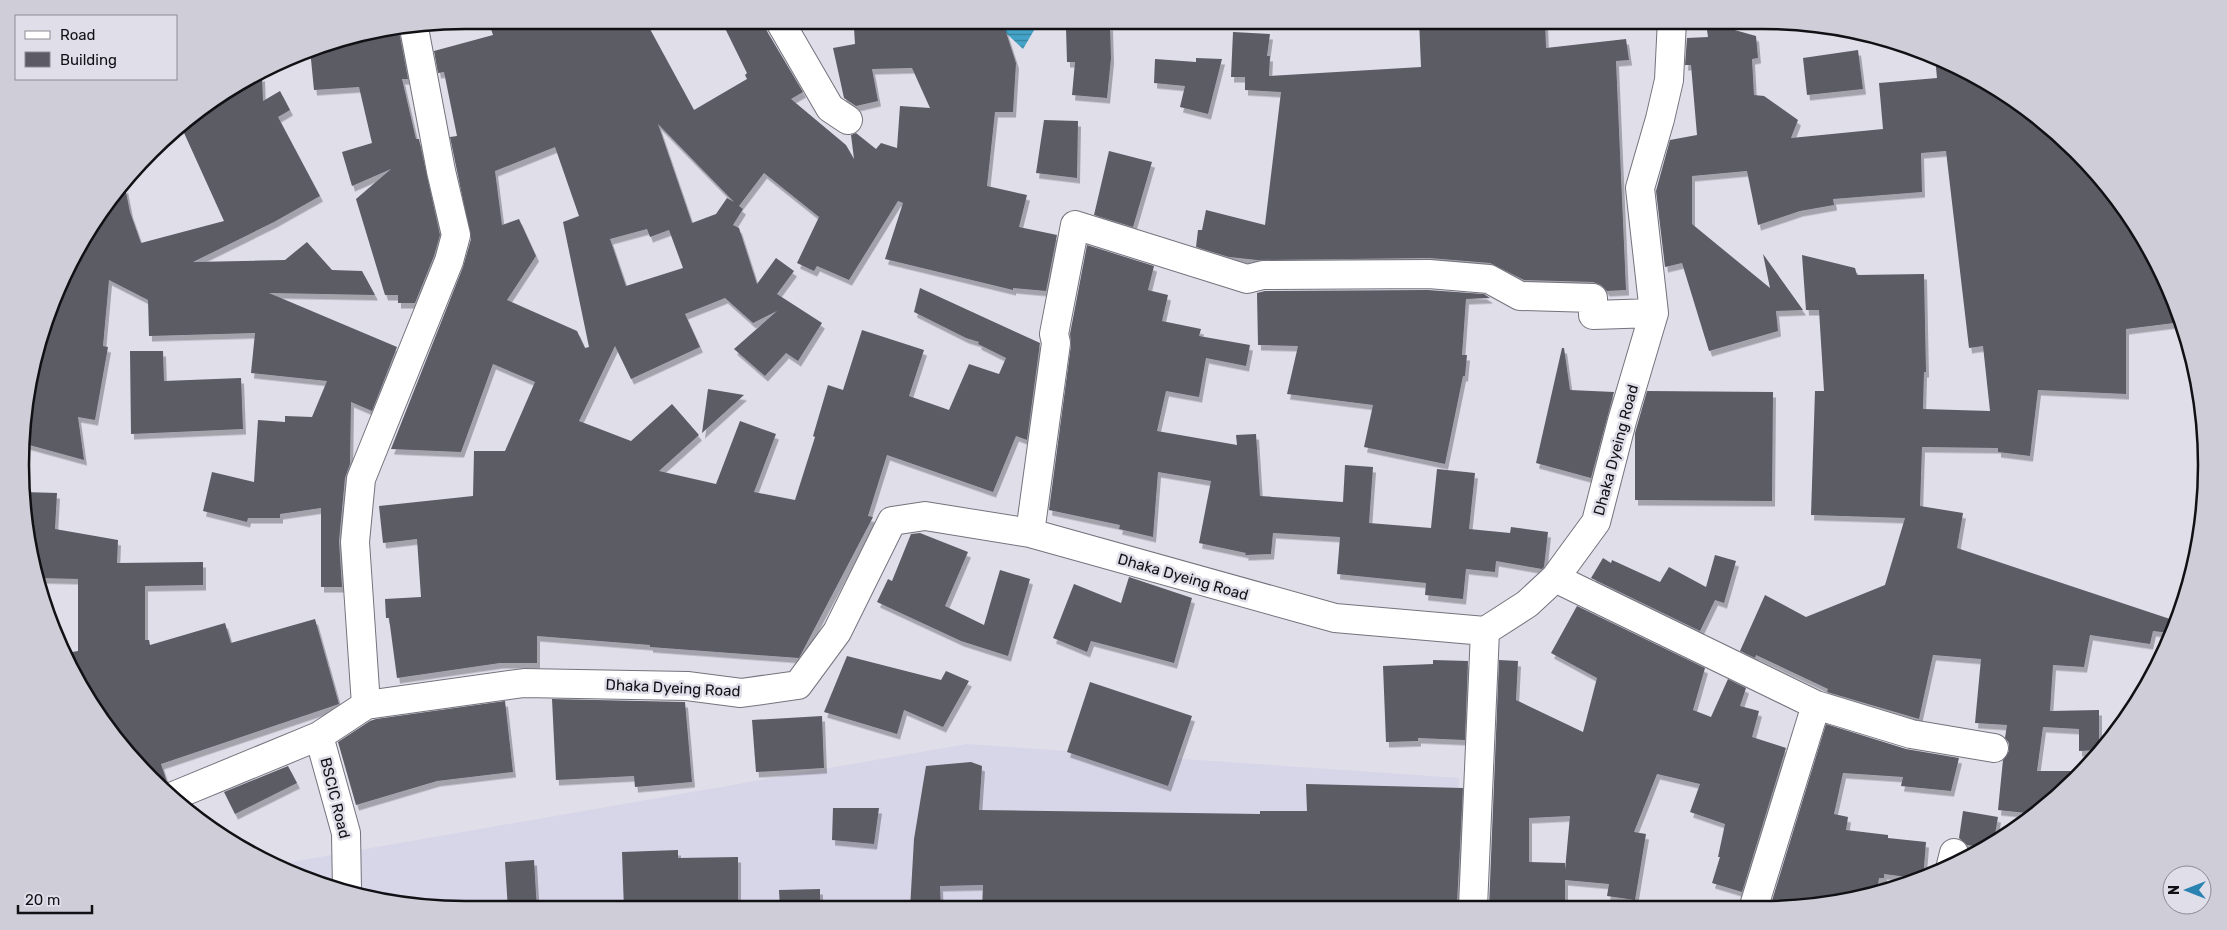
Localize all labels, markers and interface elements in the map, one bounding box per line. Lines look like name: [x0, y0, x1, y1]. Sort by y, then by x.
legend: [15, 15, 178, 80]
text: Road: [60, 26, 96, 44]
text: Building: [60, 51, 117, 69]
street label: Dhaka Dyeing Road: [1590, 383, 1642, 517]
street label: Dhaka Dyeing Road: [1116, 550, 1250, 604]
street label: Dhaka Dyeing Road: [605, 675, 741, 701]
street label: BSCIC Road: [316, 756, 354, 840]
north arrow: [2162, 865, 2212, 915]
scale bar: [18, 882, 91, 914]
text: N: [2166, 885, 2183, 895]
text: 20 m: [25, 891, 60, 909]

